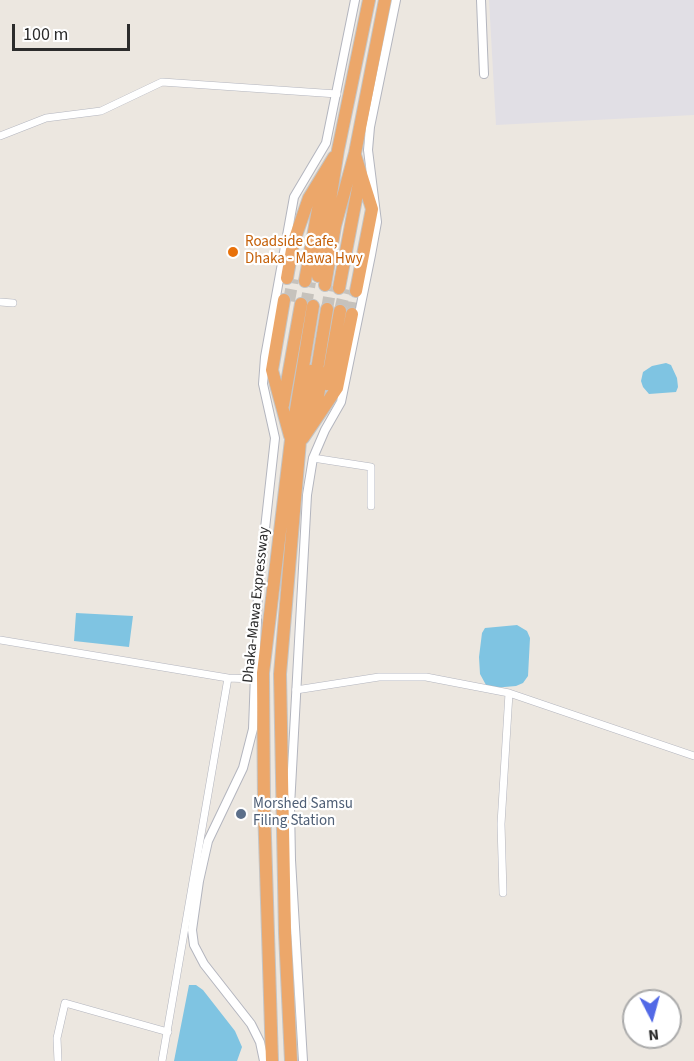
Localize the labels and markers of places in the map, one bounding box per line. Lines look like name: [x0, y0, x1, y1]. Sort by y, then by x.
place label: Roadside Cafe, Dhaka - Mawa Hwy: [245, 234, 363, 269]
marker: Roadside Cafe, Dhaka - Mawa Hwy: [226, 245, 240, 259]
place label: Morshed Samsu Filing Station: [253, 796, 353, 831]
marker: Morshed Samsu Filing Station: [234, 807, 248, 821]

